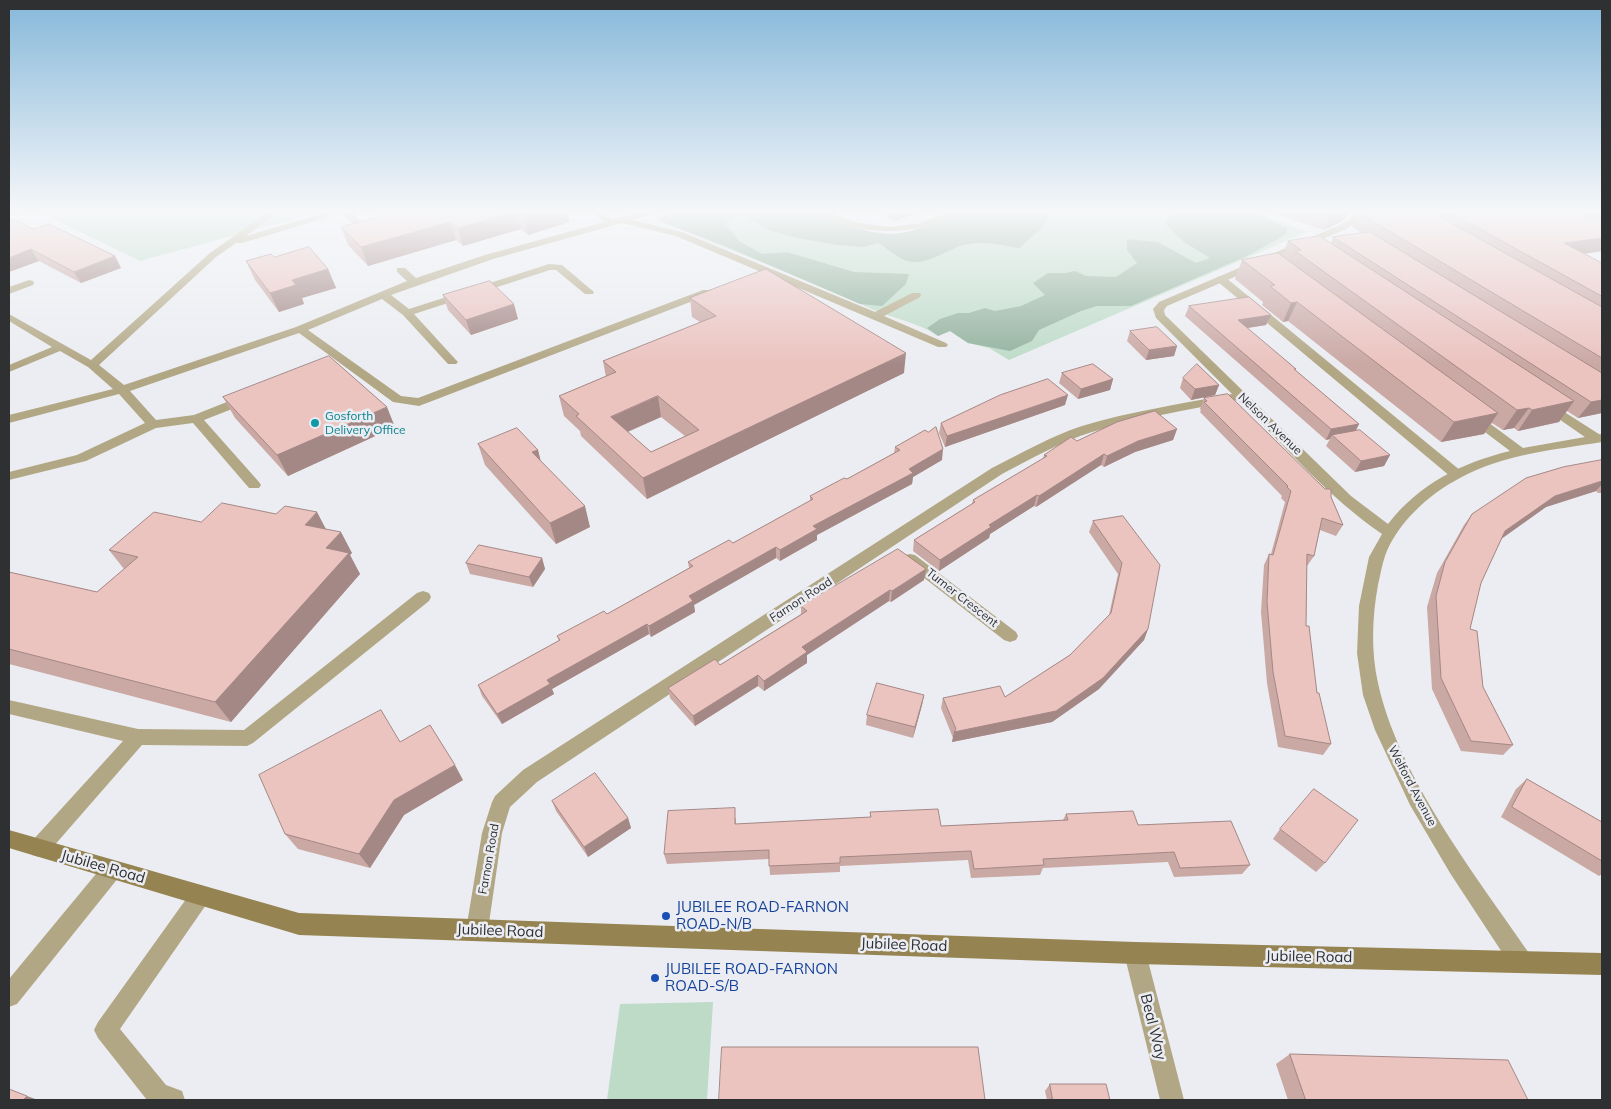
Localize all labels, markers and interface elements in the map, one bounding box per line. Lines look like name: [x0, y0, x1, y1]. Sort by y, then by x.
street label: Nelson Avenue: [1235, 390, 1305, 458]
place label: Gosforth Delivery Office: [325, 409, 406, 437]
marker: Gosforth Delivery Office: [309, 417, 321, 429]
street label: Turner Crescent: [923, 565, 1001, 631]
street label: Farnon Road: [767, 574, 835, 626]
street label: Welford Avenue: [1385, 743, 1439, 829]
street label: Farnon Road: [476, 823, 502, 895]
street label: Jubilee Road: [59, 846, 147, 888]
place label: JUBILEE ROAD-FARNON ROAD-N/B: [676, 898, 849, 933]
marker: JUBILEE ROAD-FARNON ROAD-N/B: [660, 910, 672, 922]
street label: Jubilee Road: [456, 920, 544, 942]
street label: Jubilee Road: [860, 934, 948, 956]
street label: Jubilee Road: [1265, 947, 1353, 967]
place label: JUBILEE ROAD-FARNON ROAD-S/B: [665, 960, 838, 995]
marker: JUBILEE ROAD-FARNON ROAD-S/B: [649, 972, 661, 984]
street label: Beal Way: [1136, 992, 1170, 1062]

